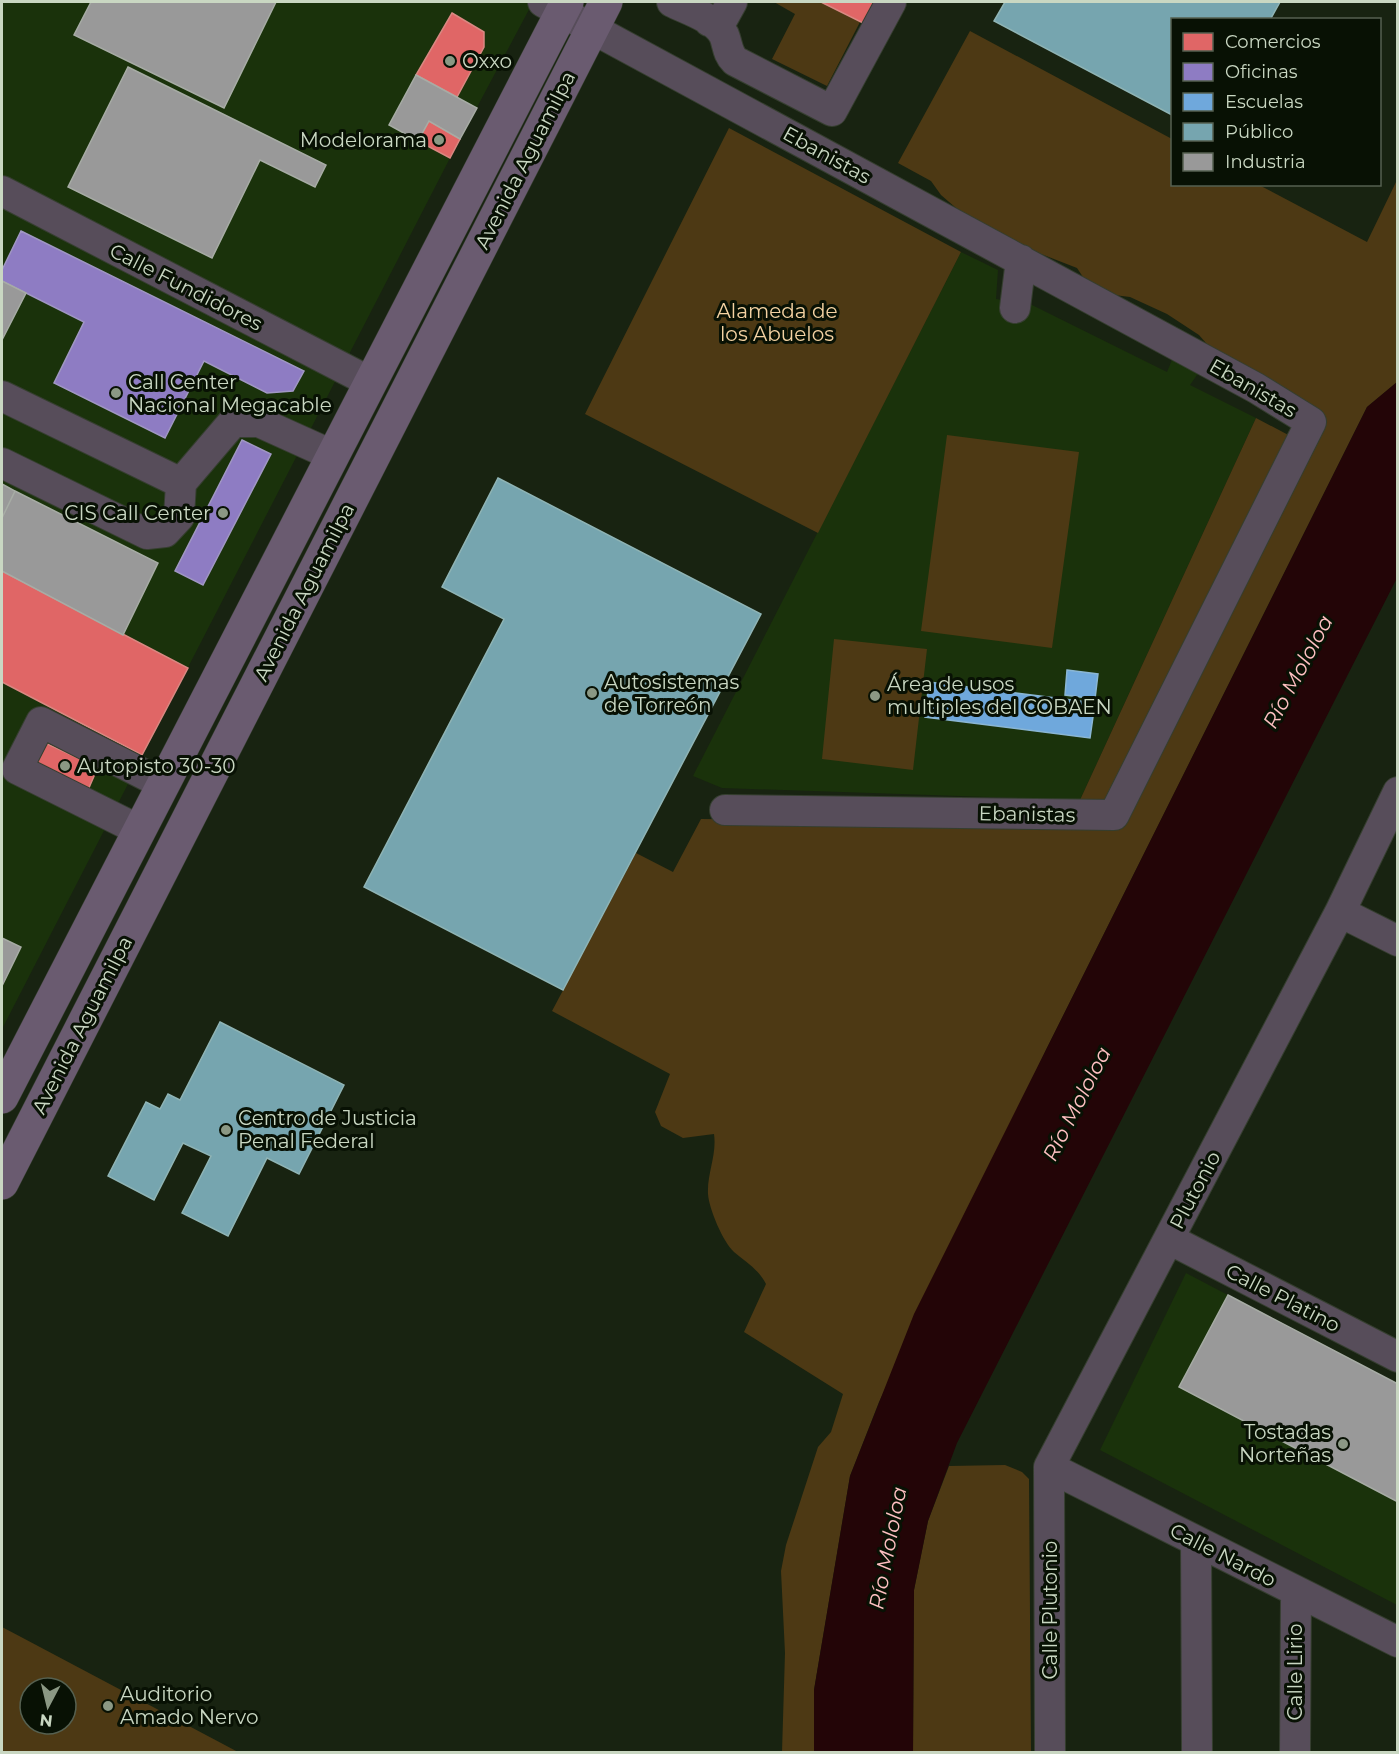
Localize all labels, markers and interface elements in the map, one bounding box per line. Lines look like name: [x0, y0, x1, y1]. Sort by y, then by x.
legend: [1171, 18, 1381, 186]
text: Comercios: [1225, 31, 1321, 53]
place label: Oxxo: [462, 49, 512, 73]
marker: Oxxo: [443, 54, 457, 68]
text: Oficinas: [1225, 61, 1298, 83]
street label: Avenida Aguamilpa: [470, 67, 580, 253]
text: Escuelas: [1225, 91, 1303, 113]
street label: Ebanistas: [779, 121, 875, 189]
text: Público: [1225, 121, 1293, 143]
place label: Modelorama: [300, 128, 427, 152]
marker: Modelorama: [432, 133, 446, 147]
text: Industria: [1225, 151, 1306, 173]
street label: Calle Fundidores: [106, 238, 266, 336]
park label: Alameda de los Abuelos: [716, 299, 838, 346]
street label: Ebanistas: [1205, 353, 1301, 423]
place label: Call Center Nacional Megacable: [128, 370, 332, 417]
marker: Call Center Nacional Megacable: [109, 386, 123, 400]
street label: Avenida Aguamilpa: [249, 499, 359, 685]
place label: CIS Call Center: [64, 501, 211, 525]
marker: CIS Call Center: [216, 506, 230, 520]
water label: Río Mololoa: [1257, 611, 1338, 733]
place label: Autosistemas de Torreón: [604, 670, 740, 717]
place label: Área de usos multiples del COBAEN: [887, 672, 1112, 719]
marker: Autosistemas de Torreón: [585, 686, 599, 700]
marker: Área de usos multiples del COBAEN: [868, 689, 882, 703]
place label: Autopisto 30-30: [77, 754, 236, 778]
marker: Autopisto 30-30: [58, 759, 72, 773]
street label: Ebanistas: [978, 801, 1076, 827]
street label: Avenida Aguamilpa: [27, 932, 137, 1118]
water label: Río Mololoa: [1037, 1043, 1116, 1165]
place label: Centro de Justicia Penal Federal: [238, 1106, 417, 1153]
marker: Centro de Justicia Penal Federal: [219, 1123, 233, 1137]
street label: Plutonio: [1164, 1147, 1226, 1233]
street label: Calle Platino: [1222, 1259, 1344, 1337]
place label: Tostadas Norteñas: [1239, 1420, 1331, 1467]
marker: Tostadas Norteñas: [1336, 1437, 1350, 1451]
water label: Río Mololoa: [863, 1484, 912, 1611]
street label: Calle Nardo: [1166, 1518, 1280, 1592]
street label: Calle Plutonio: [1038, 1541, 1062, 1679]
street label: Calle Lirio: [1283, 1624, 1307, 1720]
north arrow: [18, 1676, 78, 1736]
place label: Auditorio Amado Nervo: [120, 1682, 258, 1729]
marker: Auditorio Amado Nervo: [101, 1699, 115, 1713]
text: N: [39, 1710, 54, 1731]

